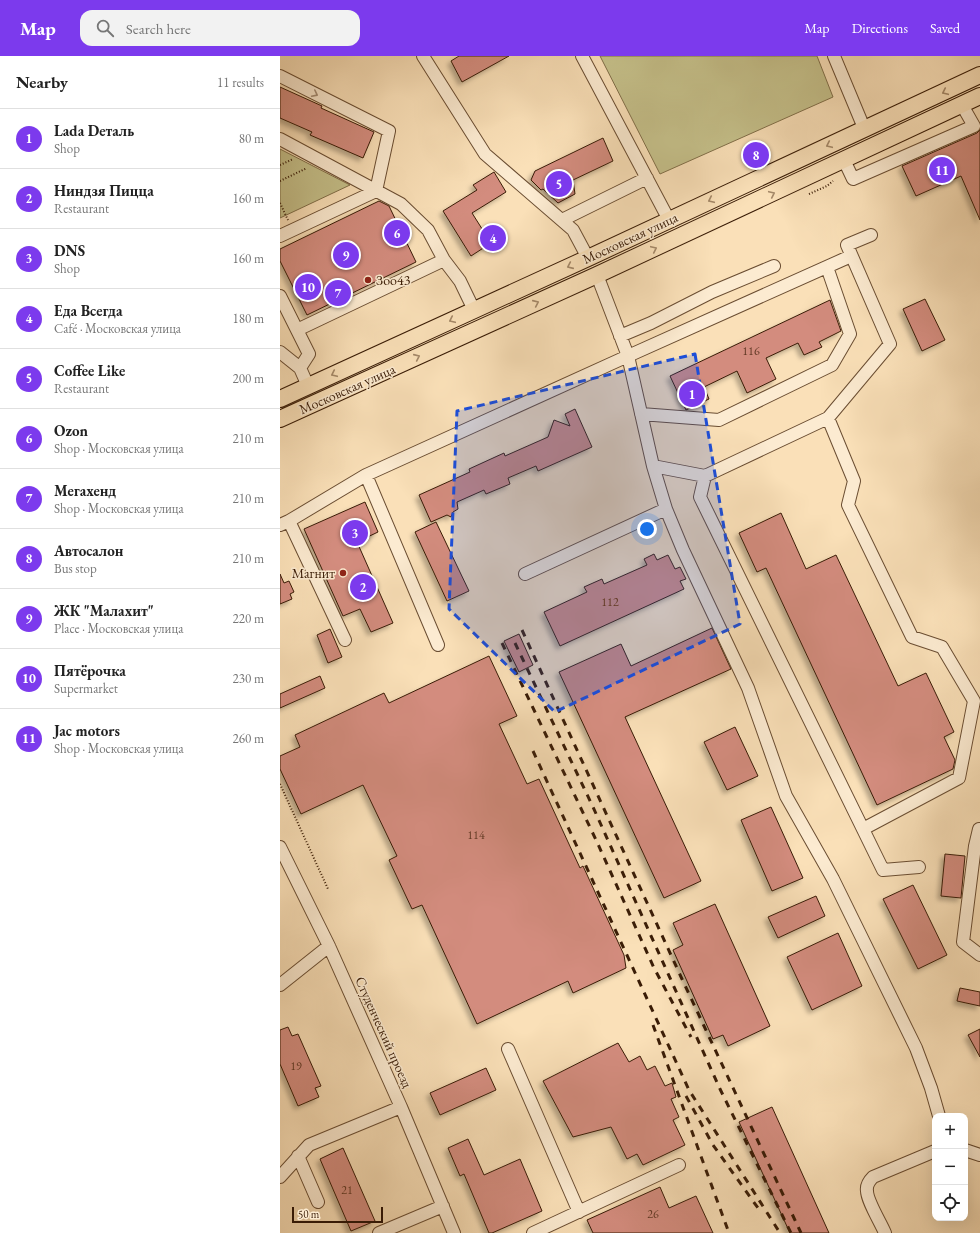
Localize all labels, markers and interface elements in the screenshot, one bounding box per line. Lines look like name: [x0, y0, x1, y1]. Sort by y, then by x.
search box: [80, 10, 360, 46]
text: Map: [20, 16, 56, 41]
icon: search: [94, 17, 116, 39]
text: Search here: [126, 19, 191, 38]
text: Map: [804, 19, 830, 37]
text: Directions: [852, 19, 908, 37]
text: Saved: [930, 19, 960, 37]
text: Nearby: [16, 71, 68, 93]
text: 11 results: [217, 74, 264, 91]
one-way arrow: [941, 87, 948, 95]
one-way arrow: [311, 89, 318, 97]
text: Lada Dеталь: [54, 121, 134, 140]
text: 1: [26, 130, 32, 147]
text: 80 m: [239, 130, 264, 147]
text: Shop: [54, 140, 80, 157]
pin: 8: [743, 140, 769, 170]
one-way arrow: [825, 140, 833, 148]
pin: 11: [929, 155, 955, 185]
pin: 5: [546, 169, 572, 199]
text: Ниндзя Пицца: [54, 181, 154, 200]
text: 2: [26, 190, 32, 207]
text: 160 m: [233, 190, 264, 207]
one-way arrow: [767, 191, 775, 199]
one-way arrow: [708, 195, 715, 203]
text: Restaurant: [54, 200, 109, 217]
street label: Московская улица: [579, 208, 681, 268]
pin: 6: [384, 218, 410, 248]
pin: 4: [480, 223, 506, 253]
pin: 9: [333, 240, 359, 270]
text: DNS: [54, 241, 85, 260]
one-way arrow: [650, 246, 657, 254]
text: 3: [26, 250, 32, 267]
text: 160 m: [233, 250, 264, 267]
text: Shop: [54, 260, 80, 277]
one-way arrow: [567, 261, 575, 269]
place label: Зоо43: [376, 271, 411, 289]
pin: 10: [295, 272, 321, 302]
marker: Зоо43: [363, 275, 373, 285]
pin: 7: [325, 278, 351, 308]
one-way arrow: [531, 300, 539, 308]
text: Еда Всегда: [54, 301, 122, 320]
text: 4: [26, 310, 32, 327]
text: 180 m: [233, 310, 264, 327]
one-way arrow: [448, 315, 456, 323]
text: Café · Московская улица: [54, 320, 181, 337]
house number: 116: [742, 343, 760, 359]
one-way arrow: [413, 354, 421, 362]
street label: Московская улица: [296, 360, 398, 418]
text: Coffee Like: [54, 361, 125, 380]
one-way arrow: [330, 369, 338, 377]
text: 5: [26, 370, 32, 387]
text: 200 m: [233, 370, 264, 387]
pin: 1: [679, 379, 705, 409]
text: Restaurant: [54, 380, 109, 397]
text: Ozon: [54, 421, 88, 440]
text: 6: [26, 430, 32, 447]
text: 210 m: [233, 430, 264, 447]
text: Shop · Московская улица: [54, 440, 184, 457]
text: Мегахенд: [54, 481, 116, 500]
text: 7: [26, 490, 32, 507]
text: 210 m: [233, 490, 264, 507]
text: Shop · Московская улица: [54, 500, 184, 517]
pin: 3: [342, 518, 368, 548]
your location: [637, 519, 657, 539]
text: Автосалон: [54, 541, 123, 560]
text: 8: [26, 550, 32, 567]
text: 210 m: [233, 550, 264, 567]
text: Bus stop: [54, 560, 97, 577]
place label: Магнит: [292, 564, 335, 582]
marker: Магнит: [338, 568, 348, 578]
pin: 2: [350, 572, 376, 602]
house number: 112: [601, 594, 619, 610]
text: ЖК "Малахит": [54, 601, 154, 620]
text: 9: [26, 610, 32, 627]
text: 220 m: [233, 610, 264, 627]
text: Place · Московская улица: [54, 620, 183, 637]
text: Пятёрочка: [54, 661, 126, 680]
text: 10: [22, 670, 36, 687]
text: 230 m: [233, 670, 264, 687]
text: Supermarket: [54, 680, 118, 697]
text: Jac motors: [54, 721, 120, 740]
text: 11: [22, 730, 36, 747]
text: 260 m: [233, 730, 264, 747]
text: Shop · Московская улица: [54, 740, 184, 757]
house number: 114: [467, 827, 485, 843]
street label: Студенческий проезд: [351, 973, 417, 1091]
house number: 19: [290, 1058, 302, 1074]
map controls: [932, 1113, 968, 1221]
button: +: [932, 1113, 968, 1149]
button: −: [932, 1149, 968, 1185]
house number: 21: [341, 1182, 353, 1198]
button: locate: [932, 1185, 968, 1221]
scale bar: [292, 1205, 383, 1224]
house number: 26: [647, 1206, 659, 1222]
text: 50 m: [298, 1207, 319, 1221]

